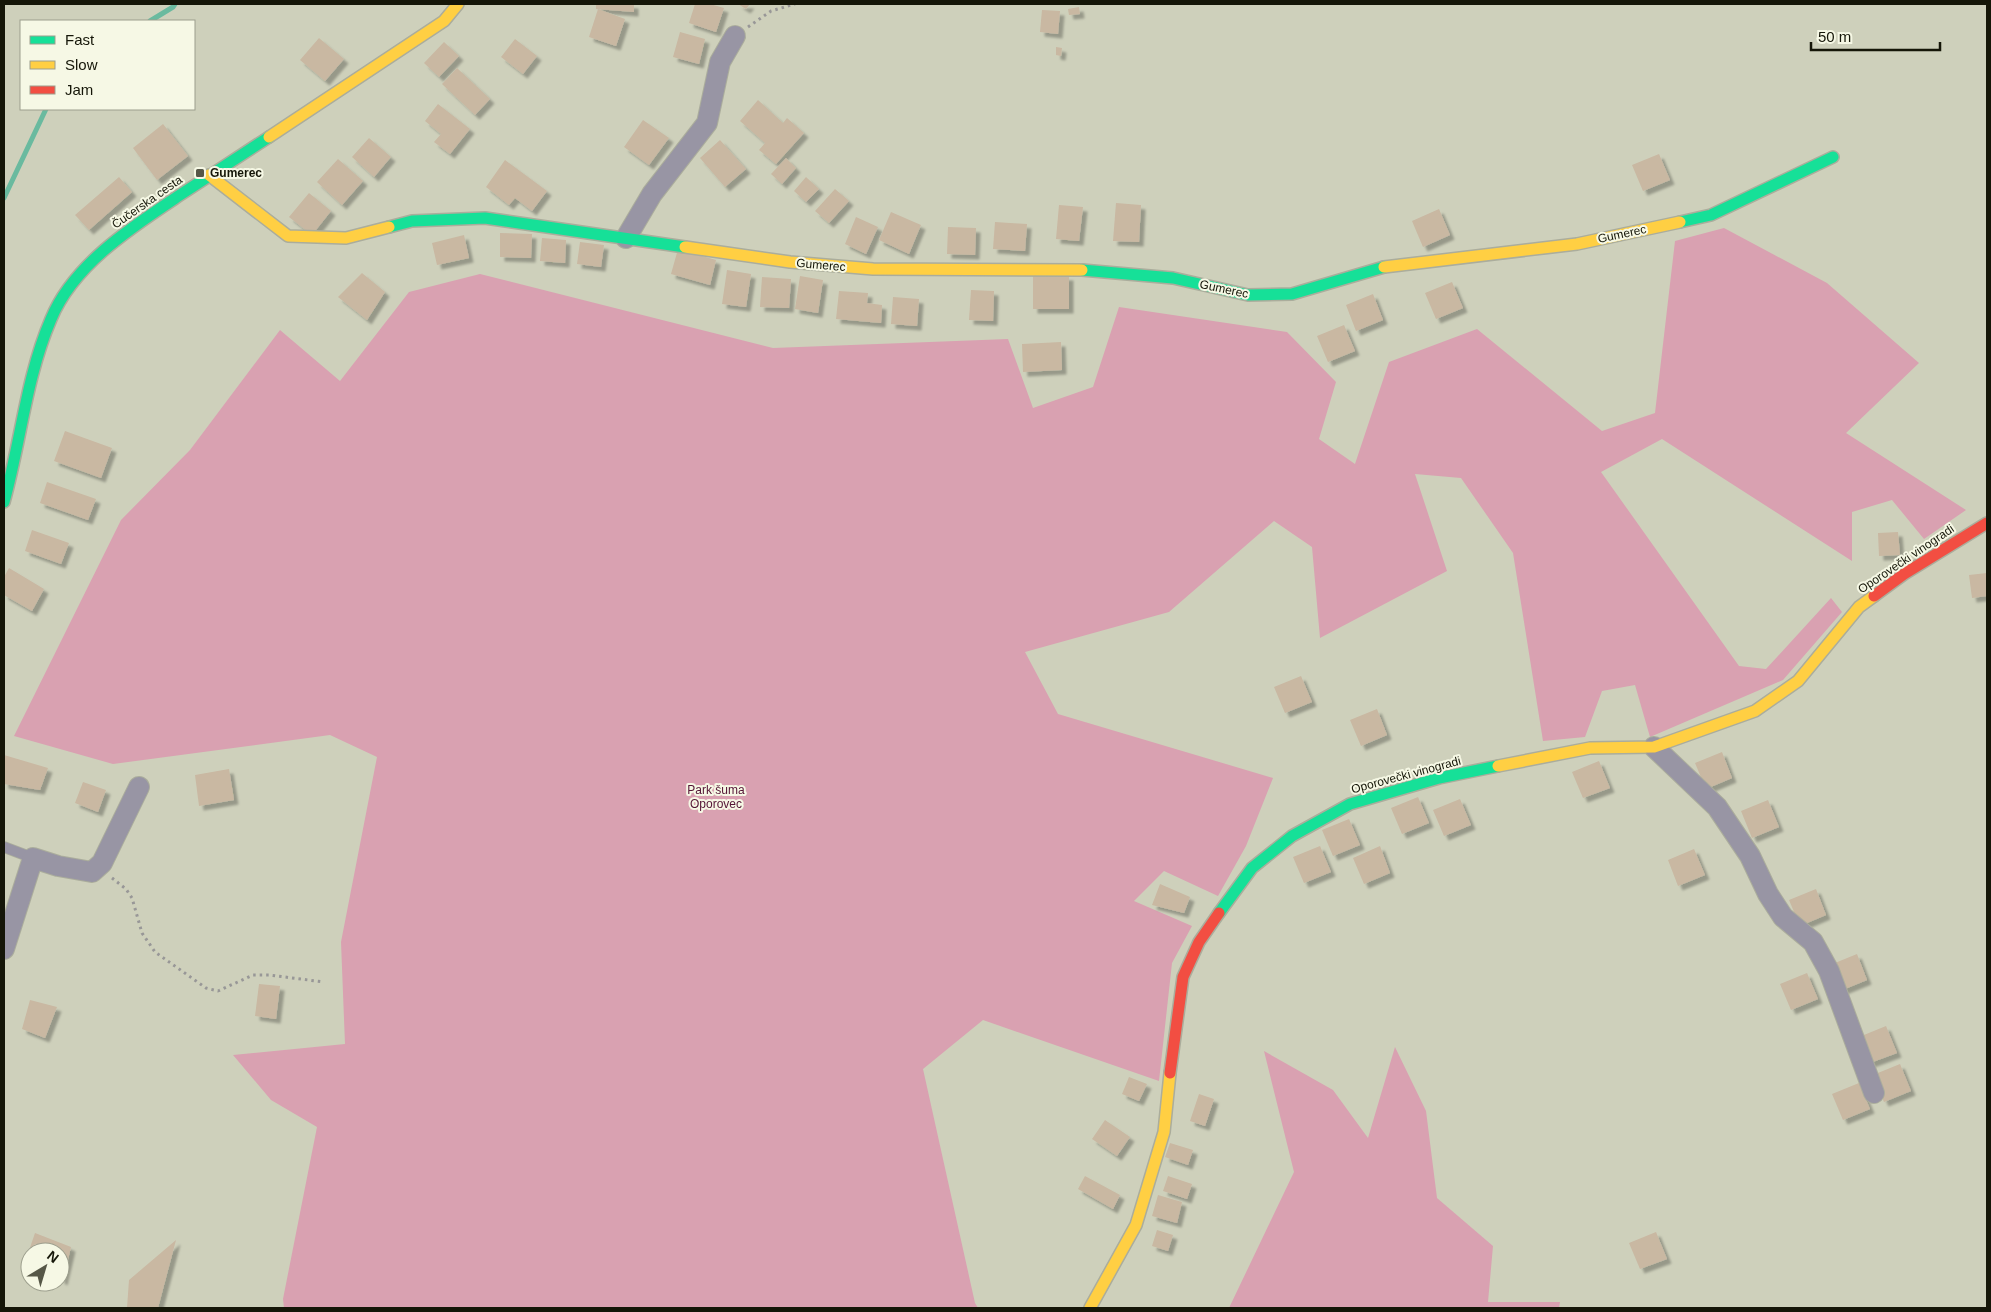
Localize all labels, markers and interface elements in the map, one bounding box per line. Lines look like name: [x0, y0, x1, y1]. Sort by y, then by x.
legend: [20, 20, 195, 110]
scale bar: [1811, 20, 1940, 52]
text: 50 m: [1818, 28, 1851, 45]
text: Fast: [65, 31, 95, 48]
text: Slow: [65, 56, 98, 73]
text: Jam: [65, 81, 93, 98]
place label: Gumerec: [210, 166, 262, 180]
marker: Gumerec: [194, 167, 206, 179]
street label: Čučerska cesta: [109, 172, 185, 231]
street label: Gumerec: [1596, 222, 1648, 246]
street label: Gumerec: [796, 256, 846, 274]
street label: Gumerec: [1198, 277, 1250, 301]
street label: Oporovečki vinogradi: [1855, 522, 1957, 596]
street label: Oporovečki vinogradi: [1350, 754, 1462, 796]
park label: Park šuma Oporovec: [687, 783, 745, 811]
north arrow: [20, 1242, 70, 1292]
text: N: [44, 1247, 62, 1266]

